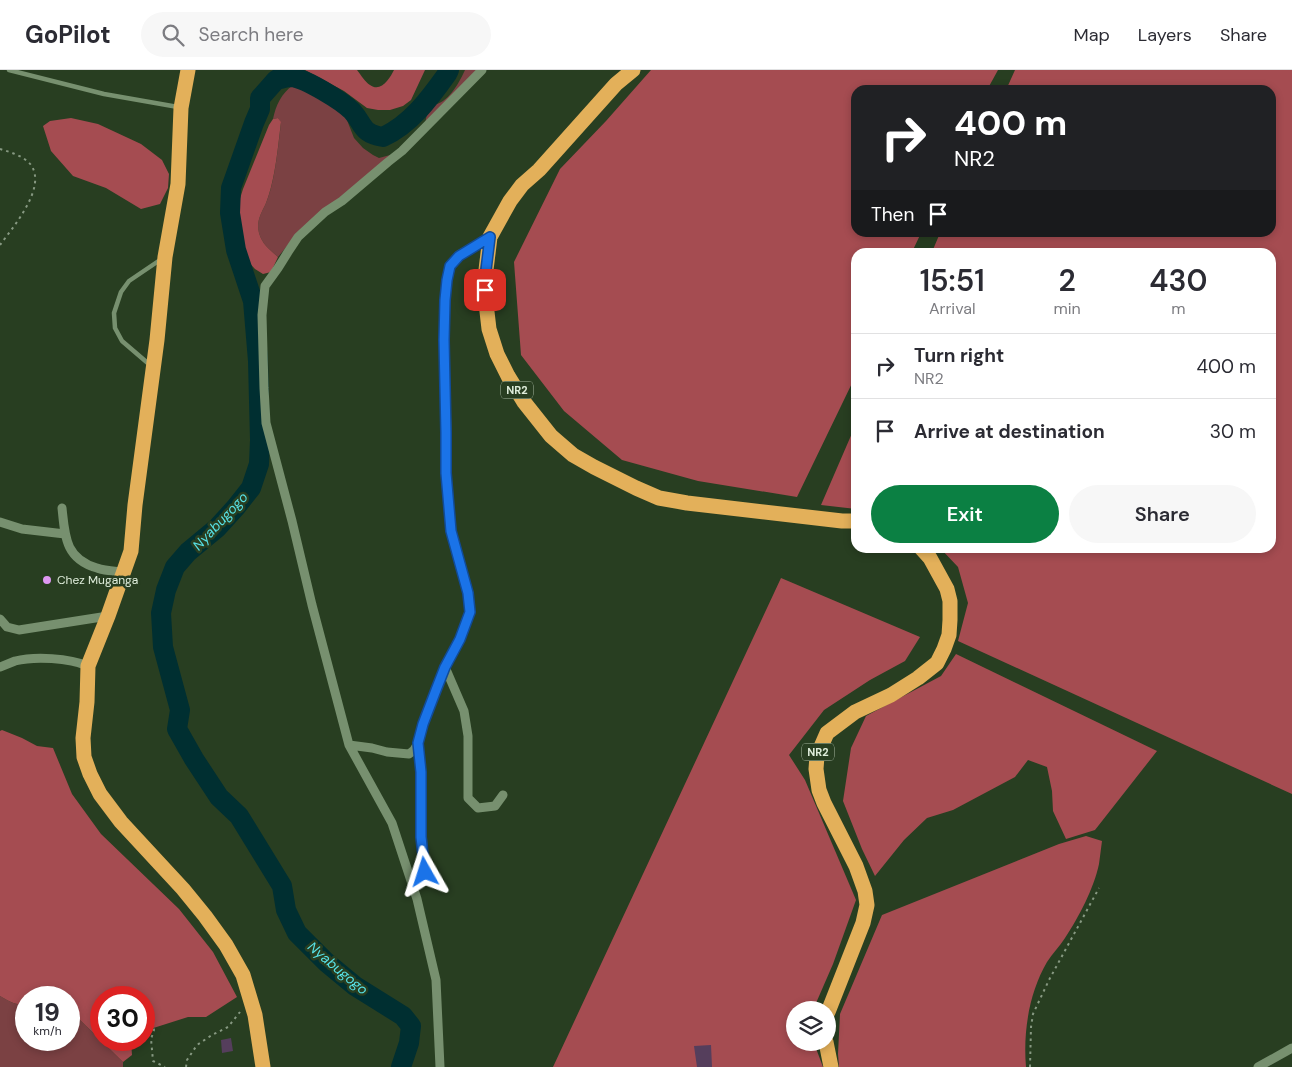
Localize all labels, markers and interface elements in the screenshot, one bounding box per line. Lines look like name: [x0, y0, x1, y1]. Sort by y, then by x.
search box: [141, 12, 491, 57]
text: GoPilot: [25, 19, 111, 50]
icon: search: [159, 21, 187, 49]
text: Search here: [199, 22, 303, 47]
text: Map: [1074, 23, 1110, 47]
text: Layers: [1138, 23, 1192, 47]
text: Share: [1220, 23, 1267, 47]
text: 400 m: [954, 100, 1067, 146]
icon: right: [871, 105, 936, 170]
text: NR2: [954, 144, 995, 173]
icon: arrive: [924, 200, 952, 228]
text: Then: [871, 202, 914, 227]
text: 15:51: [920, 261, 985, 300]
text: 2: [1058, 261, 1076, 300]
text: 430: [1149, 261, 1207, 300]
pin: [464, 269, 506, 311]
icon: arrive: [471, 276, 499, 304]
text: Arrival: [929, 298, 976, 319]
text: min: [1053, 298, 1081, 319]
text: m: [1171, 298, 1185, 319]
text: Turn right: [914, 343, 1004, 368]
icon: right: [871, 352, 899, 380]
text: 400 m: [1196, 354, 1256, 379]
text: NR2: [914, 368, 944, 389]
road number: NR2: [501, 382, 533, 398]
icon: arrive: [871, 417, 899, 445]
text: Arrive at destination: [914, 419, 1105, 444]
text: 30 m: [1210, 419, 1256, 444]
button: Exit: [871, 485, 1059, 543]
button: Share: [1069, 485, 1256, 543]
water label: Nyabugogo: [188, 488, 252, 554]
place label: Chez Muganga: [57, 572, 138, 588]
marker: Chez Muganga: [41, 574, 53, 586]
road number: NR2: [802, 744, 834, 760]
position arrow: [398, 845, 450, 897]
water label: Nyabugogo: [304, 938, 372, 998]
speed limit sign: 30: [90, 986, 155, 1051]
text: 19: [35, 996, 60, 1029]
map controls: [786, 1001, 836, 1051]
button: layers: [786, 1001, 836, 1051]
text: km/h: [33, 1023, 62, 1039]

